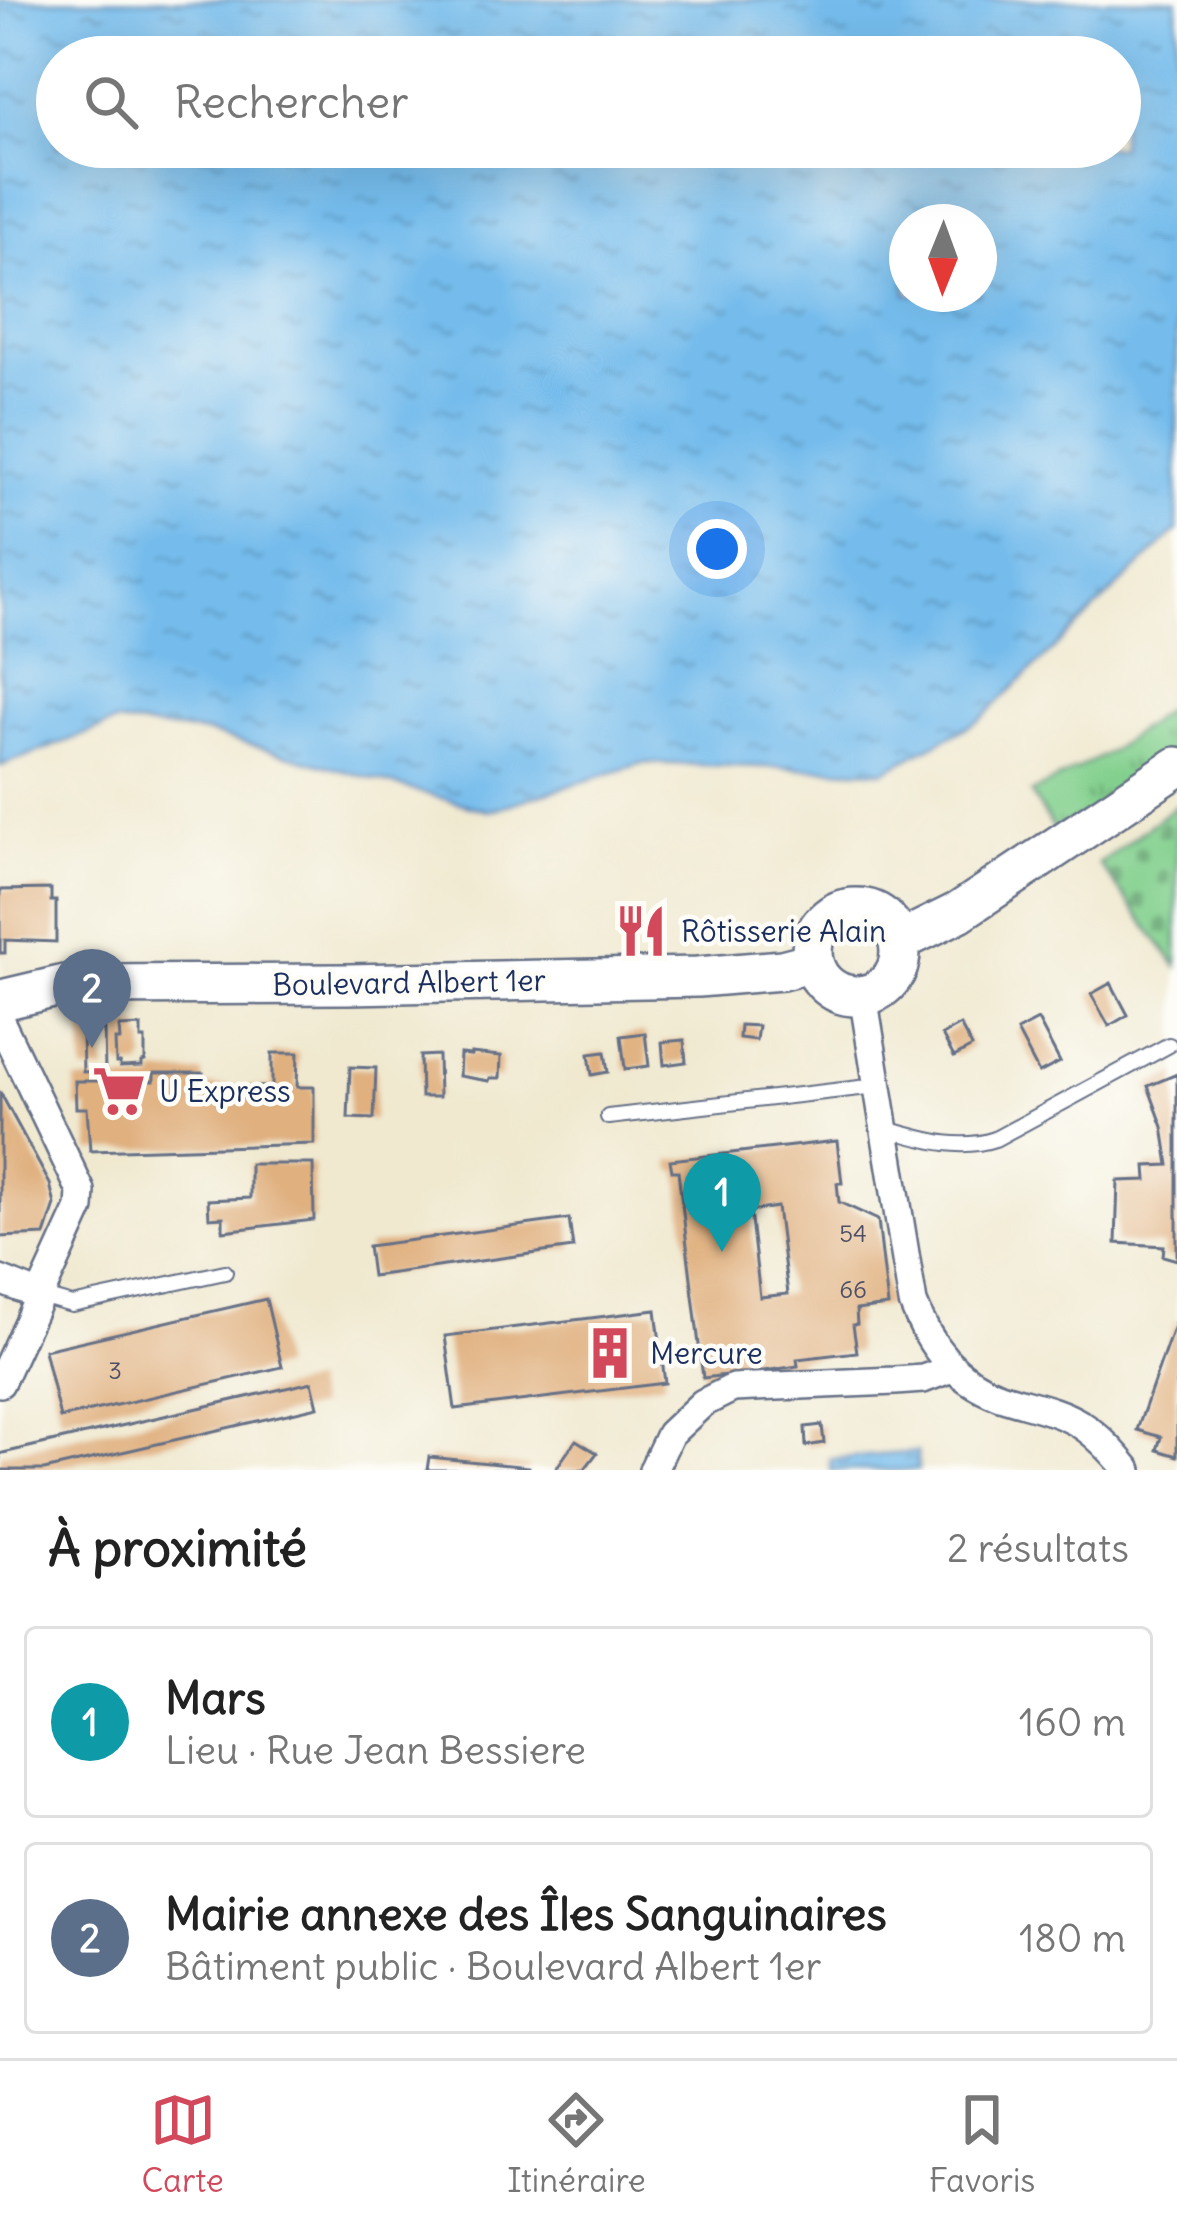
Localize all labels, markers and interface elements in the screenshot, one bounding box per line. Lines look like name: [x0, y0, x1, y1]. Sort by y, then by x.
search box: [36, 36, 1141, 168]
icon: search: [78, 69, 144, 135]
text: Rechercher: [174, 74, 409, 130]
north arrow: [889, 204, 997, 312]
your location: [687, 519, 747, 579]
restaurant icon: Rôtisserie Alain: [612, 902, 670, 960]
place label: Rôtisserie Alain: [681, 912, 886, 950]
pin: 2: [53, 949, 131, 1048]
street label: Boulevard Albert 1er: [272, 961, 546, 1003]
supermarket icon: U Express: [90, 1062, 148, 1120]
place label: U Express: [159, 1072, 291, 1110]
pin: 1: [683, 1153, 761, 1252]
house number: 54: [839, 1218, 867, 1248]
house number: 66: [839, 1274, 867, 1304]
building icon: Mercure: [581, 1324, 639, 1382]
place label: Mercure: [650, 1334, 763, 1372]
house number: 3: [108, 1355, 122, 1385]
text: À proximité: [48, 1516, 307, 1580]
text: 2 résultats: [947, 1524, 1129, 1573]
text: Mars: [165, 1670, 266, 1726]
text: 1: [82, 1698, 98, 1747]
text: 160 m: [1019, 1698, 1126, 1747]
text: Lieu · Rue Jean Bessiere: [165, 1726, 586, 1775]
text: Mairie annexe des Îles Sanguinaires: [165, 1886, 887, 1942]
text: 2: [79, 1914, 101, 1963]
text: 180 m: [1019, 1914, 1126, 1963]
text: Bâtiment public · Boulevard Albert 1er: [165, 1942, 821, 1991]
tab: Carte: [142, 2087, 224, 2201]
tab: Itinéraire: [507, 2087, 646, 2201]
tab: Favoris: [929, 2087, 1035, 2201]

